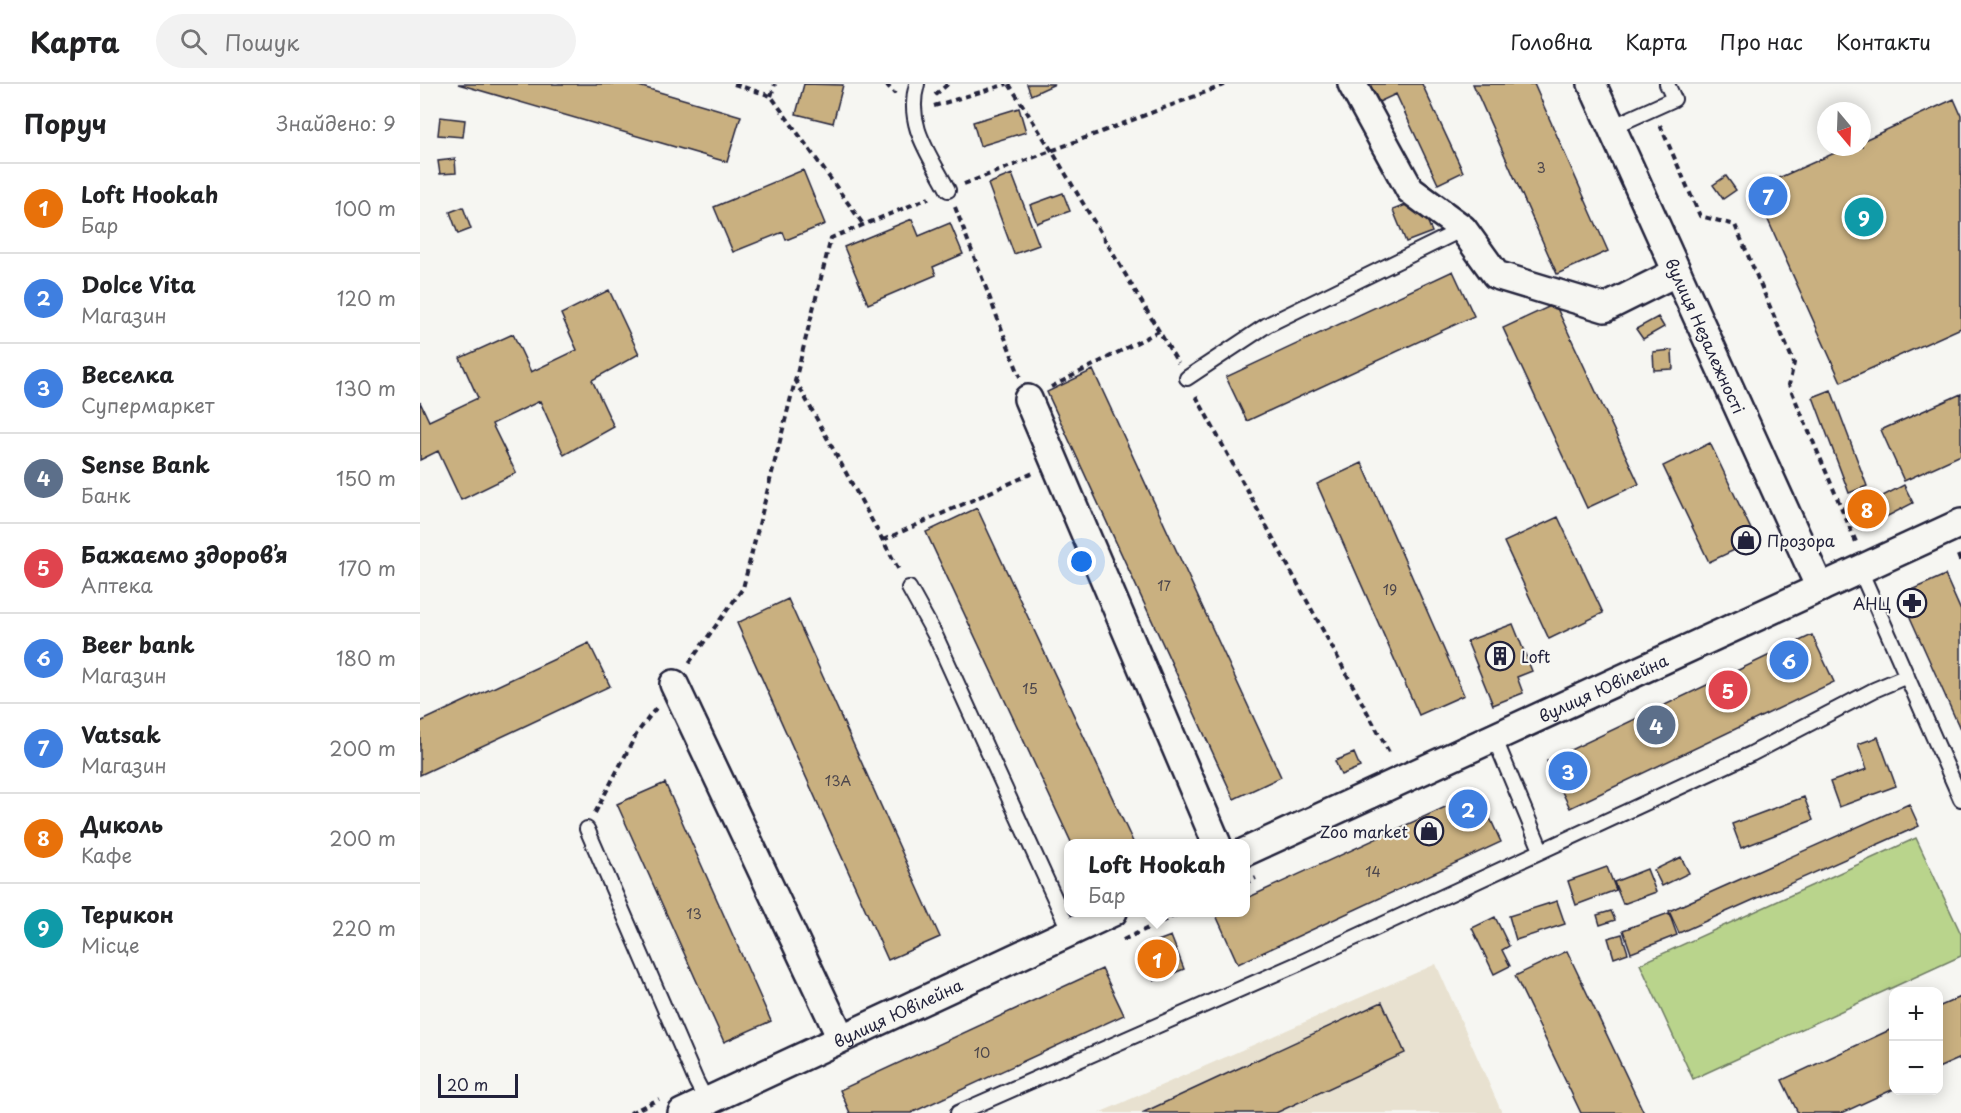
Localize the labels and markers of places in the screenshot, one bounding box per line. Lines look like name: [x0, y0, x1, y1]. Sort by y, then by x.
pin: 7: [1748, 174, 1788, 218]
pin: 9: [1844, 194, 1884, 240]
pin: 8: [1848, 486, 1886, 532]
shop icon: Прозора: [1730, 524, 1762, 556]
place label: Прозора: [1767, 528, 1835, 552]
pharmacy icon: АНЦ: [1896, 587, 1928, 619]
place label: АНЦ: [1853, 591, 1891, 615]
pin: 6: [1770, 638, 1808, 682]
building icon: Loft: [1484, 640, 1516, 672]
place label: Loft: [1521, 644, 1551, 668]
pin: 5: [1708, 668, 1748, 712]
pin: 4: [1636, 702, 1676, 748]
pin: 3: [1548, 748, 1588, 794]
pin: 2: [1448, 786, 1488, 832]
shop icon: Zoo market: [1413, 815, 1445, 847]
place label: Zoo market: [1320, 819, 1408, 843]
pin: 1: [1138, 936, 1176, 982]

